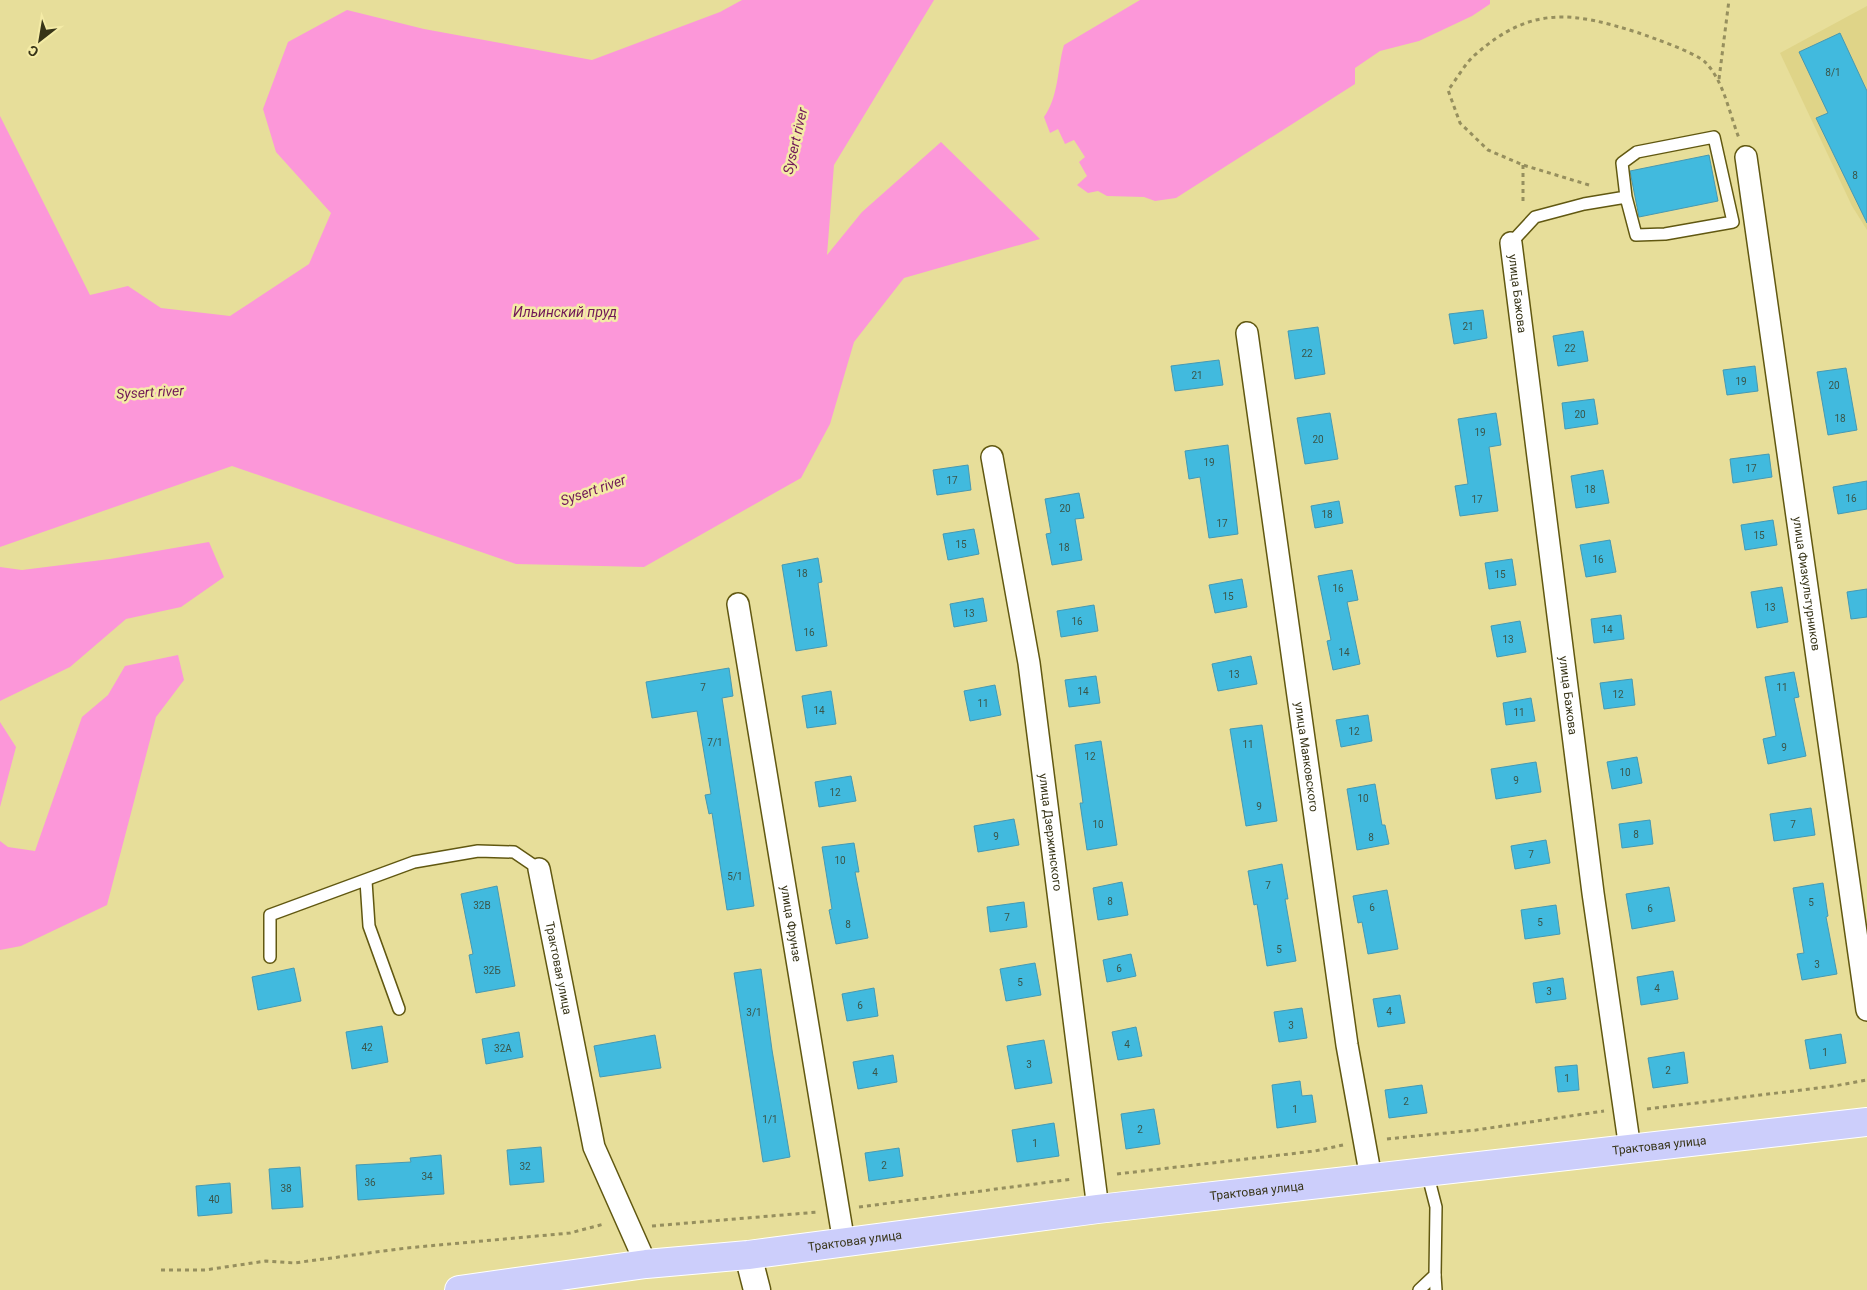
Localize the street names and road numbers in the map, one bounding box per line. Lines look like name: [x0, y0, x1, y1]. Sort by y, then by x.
street label: улица Бажова: [1505, 253, 1529, 334]
street label: улица Физкультурников: [1790, 516, 1823, 652]
street label: улица Бажова: [1556, 655, 1580, 736]
street label: улица Маяковского: [1292, 701, 1321, 813]
street label: улица Дзержинского: [1036, 773, 1065, 892]
street label: улица Фрунзе: [778, 885, 804, 963]
street label: Трактовая улица: [543, 920, 575, 1016]
street label: Трактовая улица: [1611, 1133, 1707, 1158]
street label: Трактовая улица: [1209, 1179, 1305, 1203]
street label: Трактовая улица: [807, 1228, 903, 1254]

